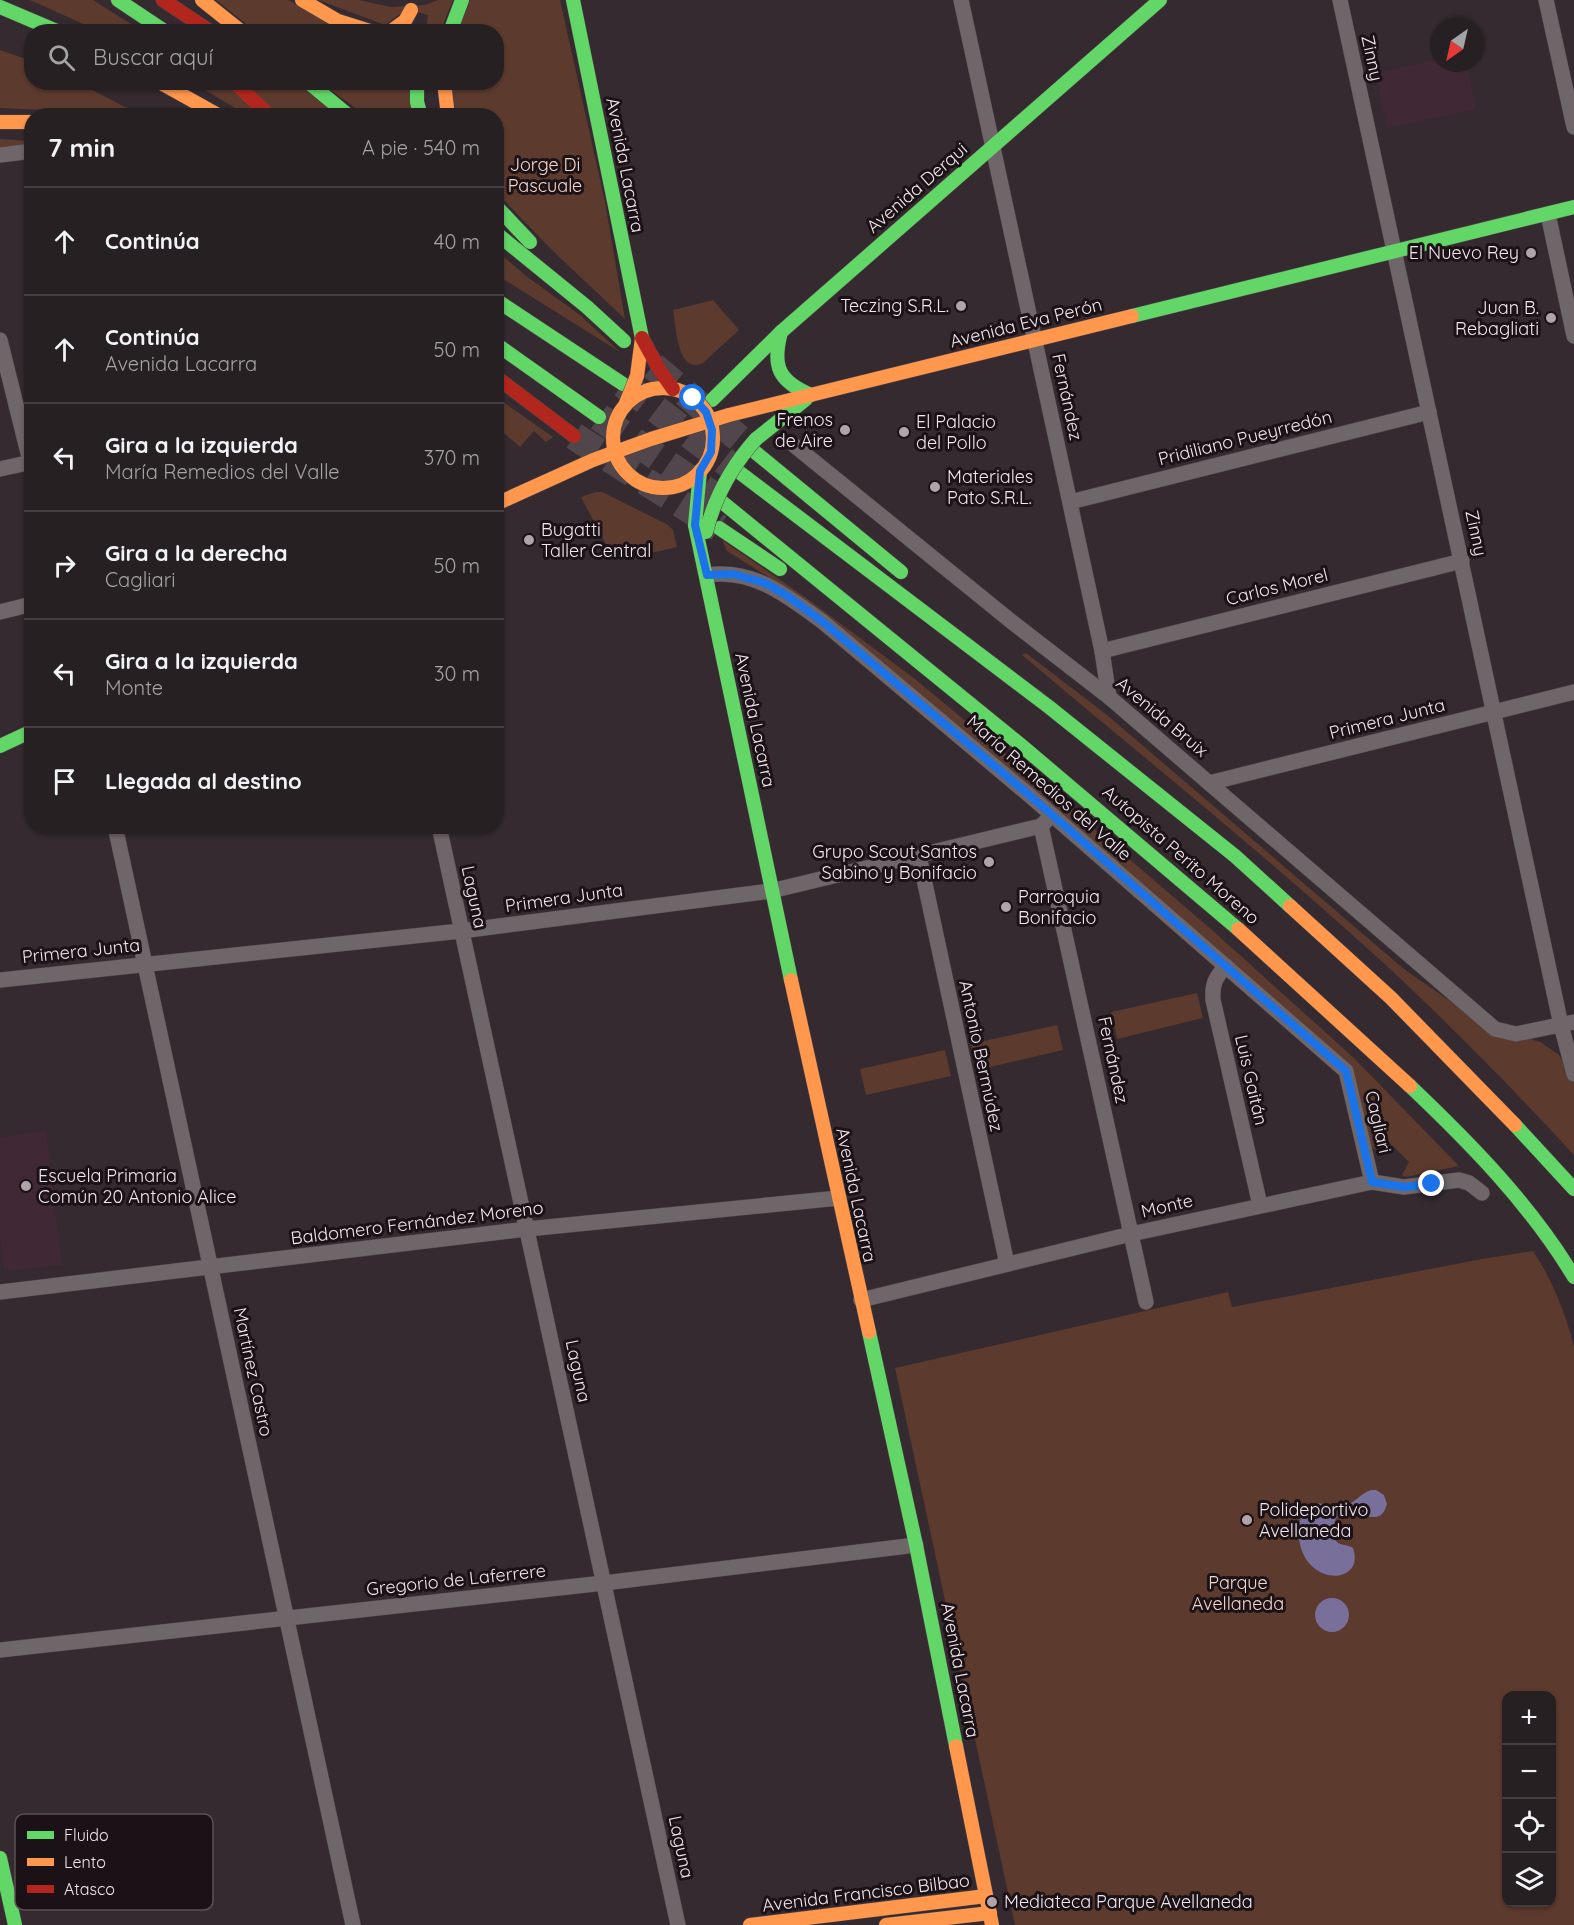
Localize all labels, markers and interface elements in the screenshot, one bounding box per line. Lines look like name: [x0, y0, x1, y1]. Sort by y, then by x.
north arrow: [1430, 18, 1484, 72]
search box: [24, 24, 504, 90]
street label: Zinny: [1356, 33, 1389, 83]
icon: search: [45, 41, 78, 74]
text: Buscar aquí: [93, 43, 213, 71]
street label: Avenida Lacarra: [601, 95, 650, 234]
text: 7 min: [48, 131, 115, 164]
text: A pie · 540 m: [362, 135, 480, 160]
street label: Avenida Derqui: [861, 137, 972, 238]
park label: Jorge Di Pascuale: [508, 153, 582, 197]
icon: ahead: [48, 225, 81, 258]
text: Continúa: [105, 227, 200, 255]
text: 40 m: [434, 229, 480, 254]
place label: El Nuevo Rey: [1409, 241, 1519, 264]
marker: El Nuevo Rey: [1524, 246, 1538, 260]
street label: Avenida Eva Perón: [947, 292, 1104, 353]
place label: Teczing S.R.L.: [840, 294, 949, 317]
place label: Juan B. Rebagliati: [1455, 296, 1539, 340]
marker: Teczing S.R.L.: [954, 299, 968, 313]
marker: Juan B. Rebagliati: [1544, 311, 1558, 325]
text: Continúa: [105, 323, 200, 351]
icon: ahead: [48, 333, 81, 366]
text: 50 m: [434, 337, 480, 362]
text: Avenida Lacarra: [105, 351, 257, 376]
street label: Fernández: [1047, 351, 1088, 443]
route start: [679, 384, 705, 410]
street label: Pridiliano Pueyrredón: [1156, 405, 1334, 470]
place label: Frenos de Aire: [775, 408, 833, 452]
place label: El Palacio del Pollo: [916, 410, 996, 454]
marker: Frenos de Aire: [838, 423, 852, 437]
marker: El Palacio del Pollo: [897, 425, 911, 439]
text: Gira a la izquierda: [105, 431, 298, 459]
icon: left: [48, 441, 81, 474]
text: 370 m: [424, 445, 480, 470]
text: María Remedios del Valle: [105, 459, 340, 484]
place label: Materiales Pato S.R.L.: [947, 465, 1033, 509]
marker: Materiales Pato S.R.L.: [928, 480, 942, 494]
street label: Zinny: [1460, 508, 1493, 558]
place label: Bugatti Taller Central: [541, 518, 651, 562]
marker: Bugatti Taller Central: [522, 533, 536, 547]
text: Gira a la derecha: [105, 539, 288, 567]
icon: right: [48, 549, 81, 582]
text: 50 m: [434, 553, 480, 578]
street label: Carlos Morel: [1223, 563, 1330, 610]
text: Cagliari: [105, 567, 176, 592]
text: Gira a la izquierda: [105, 647, 298, 675]
street label: Avenida Lacarra: [730, 651, 781, 789]
icon: left: [48, 657, 81, 690]
text: 30 m: [434, 661, 480, 686]
street label: Avenida Bruix: [1112, 671, 1213, 762]
text: Monte: [105, 675, 163, 700]
street label: Primera Junta: [1327, 693, 1447, 744]
street label: María Remedios del Valle: [962, 710, 1137, 866]
icon: arrive: [48, 765, 81, 798]
text: Llegada al destino: [105, 767, 302, 795]
street label: Autopista Perito Moreno: [1098, 780, 1265, 929]
place label: Grupo Scout Santos Sabino y Bonifacio: [812, 840, 977, 884]
marker: Grupo Scout Santos Sabino y Bonifacio: [982, 855, 996, 869]
street label: Laguna: [457, 864, 492, 930]
street label: Primera Junta: [504, 878, 624, 917]
place label: Parroquia Bonifacio: [1018, 885, 1100, 929]
marker: Parroquia Bonifacio: [999, 900, 1013, 914]
street label: Primera Junta: [21, 933, 141, 968]
street label: Antonio Bermúdez: [954, 978, 1009, 1134]
street label: Fernández: [1093, 1014, 1134, 1106]
street label: Luis Gaitán: [1230, 1032, 1273, 1127]
street label: Cagliari: [1360, 1088, 1397, 1155]
street label: Avenida Lacarra: [831, 1126, 882, 1264]
place label: Escuela Primaria Común 20 Antonio Alice: [38, 1164, 236, 1208]
route end: [1418, 1170, 1444, 1196]
marker: Escuela Primaria Común 20 Antonio Alice: [19, 1179, 33, 1193]
street label: Monte: [1139, 1188, 1195, 1223]
street label: Baldomero Fernández Moreno: [289, 1196, 545, 1249]
street label: Martínez Castro: [229, 1305, 278, 1439]
street label: Laguna: [561, 1338, 596, 1404]
place label: Polideportivo Avellaneda: [1259, 1498, 1368, 1542]
marker: Polideportivo Avellaneda: [1240, 1513, 1254, 1527]
street label: Gregorio de Laferrere: [365, 1559, 547, 1600]
park label: Parque Avellaneda: [1192, 1571, 1284, 1615]
street label: Avenida Lacarra: [936, 1600, 985, 1739]
map controls: [1502, 1691, 1556, 1907]
button: +: [1502, 1691, 1556, 1745]
button: −: [1502, 1745, 1556, 1799]
button: locate: [1502, 1799, 1556, 1853]
legend: [15, 1814, 213, 1910]
street label: Laguna: [664, 1814, 699, 1880]
text: Fluido: [64, 1825, 109, 1845]
text: Lento: [64, 1852, 106, 1872]
button: layers: [1502, 1853, 1556, 1907]
street label: Avenida Francisco Bilbao: [761, 1868, 971, 1917]
text: Atasco: [64, 1879, 115, 1899]
place label: Mediateca Parque Avellaneda: [1004, 1890, 1253, 1913]
marker: Mediateca Parque Avellaneda: [985, 1895, 999, 1909]

